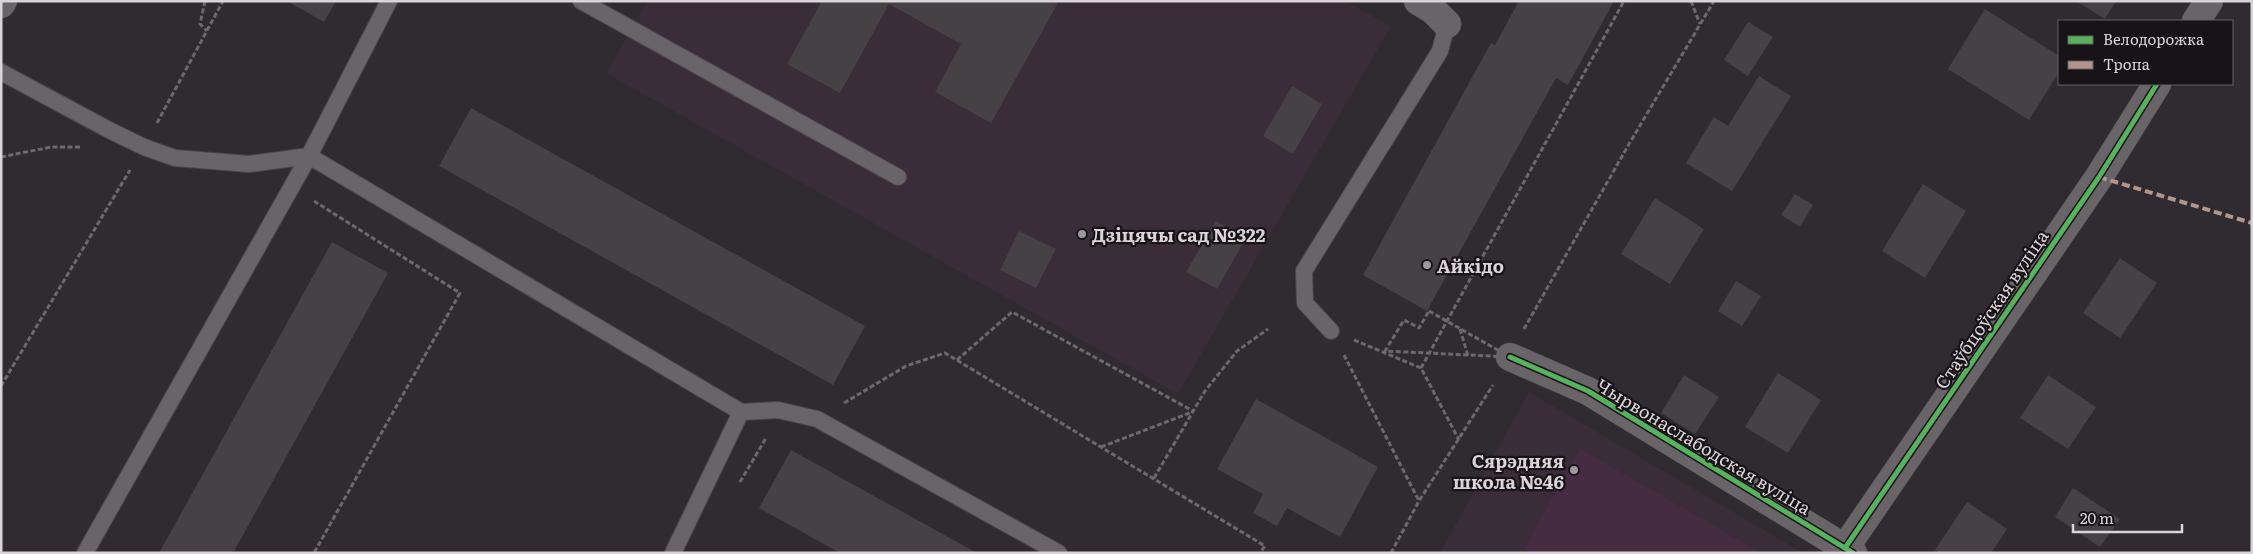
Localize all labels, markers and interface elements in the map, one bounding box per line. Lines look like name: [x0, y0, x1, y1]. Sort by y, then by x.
legend: [2058, 20, 2233, 85]
text: Велодорожка: [2103, 27, 2205, 50]
text: Тропа: [2103, 52, 2151, 75]
place label: Дзіцячы сад №322: [1092, 221, 1266, 248]
street label: Стаўбцоўская вуліца: [1928, 224, 2055, 394]
marker: Дзіцячы сад №322: [1076, 228, 1088, 240]
place label: Айкідо: [1437, 252, 1504, 279]
marker: Айкідо: [1421, 259, 1433, 271]
street label: Чырвонаслабодская вуліца: [1591, 371, 1817, 521]
place label: Сярэдняя школа №46: [1453, 447, 1564, 495]
marker: Сярэдняя школа №46: [1568, 464, 1580, 476]
scale bar: [2073, 502, 2182, 534]
text: 20 m: [2080, 506, 2114, 529]

